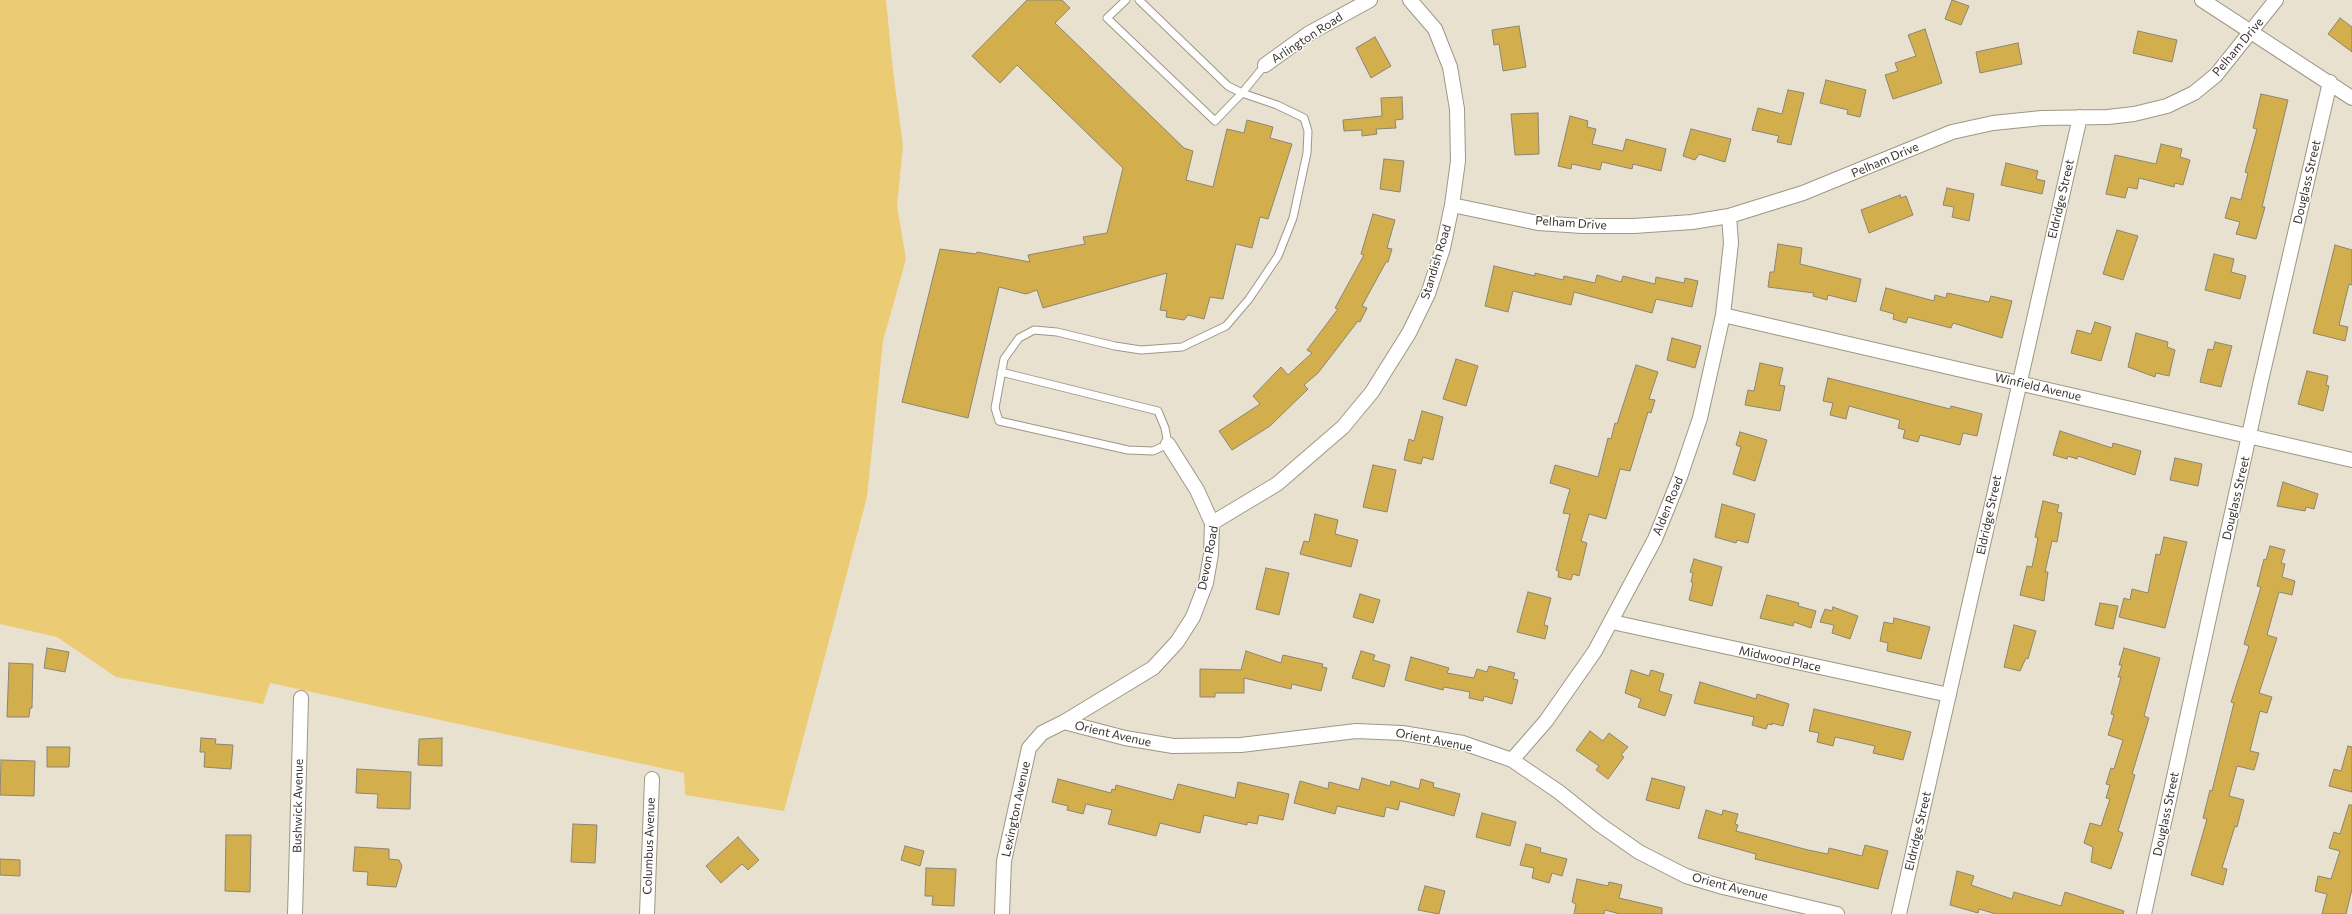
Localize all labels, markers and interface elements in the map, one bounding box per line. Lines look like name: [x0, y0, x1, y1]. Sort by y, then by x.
street label: Arlington Road: [1269, 10, 1345, 66]
street label: Pelham Drive: [2209, 15, 2267, 79]
street label: Pelham Drive: [1849, 139, 1921, 181]
street label: Douglass Street: [2290, 139, 2324, 225]
street label: Eldridge Street: [2045, 158, 2077, 240]
street label: Pelham Drive: [1535, 213, 1607, 233]
street label: Standish Road: [1418, 223, 1454, 301]
street label: Winfield Avenue: [1993, 370, 2083, 404]
street label: Douglass Street: [2219, 455, 2253, 541]
street label: Eldridge Street: [1974, 474, 2004, 556]
street label: Alden Road: [1650, 475, 1686, 537]
street label: Devon Road: [1195, 525, 1221, 591]
street label: Midwood Place: [1738, 643, 1822, 675]
street label: Orient Avenue: [1073, 718, 1153, 750]
street label: Orient Avenue: [1394, 725, 1474, 755]
street label: Bushwick Avenue: [290, 759, 306, 853]
street label: Lexington Avenue: [999, 760, 1033, 858]
street label: Douglass Street: [2150, 771, 2182, 857]
street label: Eldridge Street: [1902, 790, 1934, 872]
street label: Columbus Avenue: [640, 797, 658, 895]
street label: Orient Avenue: [1690, 870, 1770, 904]

